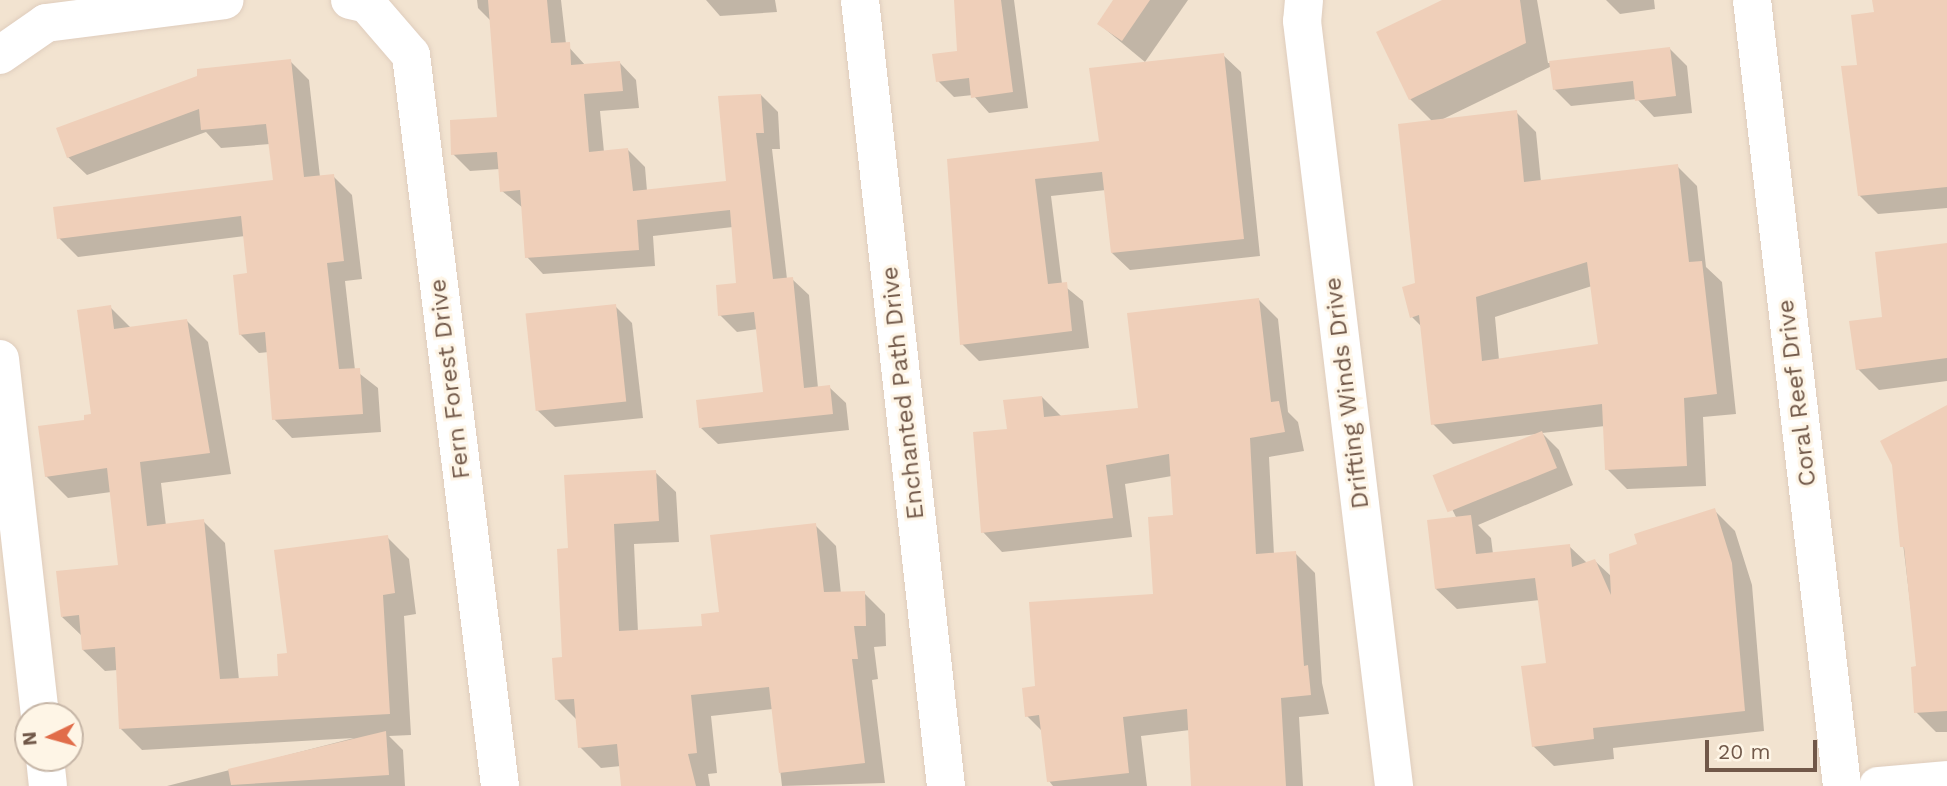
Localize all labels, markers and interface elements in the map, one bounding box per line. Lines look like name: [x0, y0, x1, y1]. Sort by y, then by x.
street label: Enchanted Path Drive: [875, 265, 931, 521]
street label: Drifting Winds Drive: [1318, 275, 1376, 511]
street label: Fern Forest Drive: [423, 277, 477, 481]
street label: Coral Reef Drive: [1771, 297, 1823, 489]
north arrow: [14, 702, 84, 772]
scale bar: [1709, 726, 1821, 770]
text: N: [18, 731, 42, 747]
text: 20 m: [1718, 739, 1770, 764]

